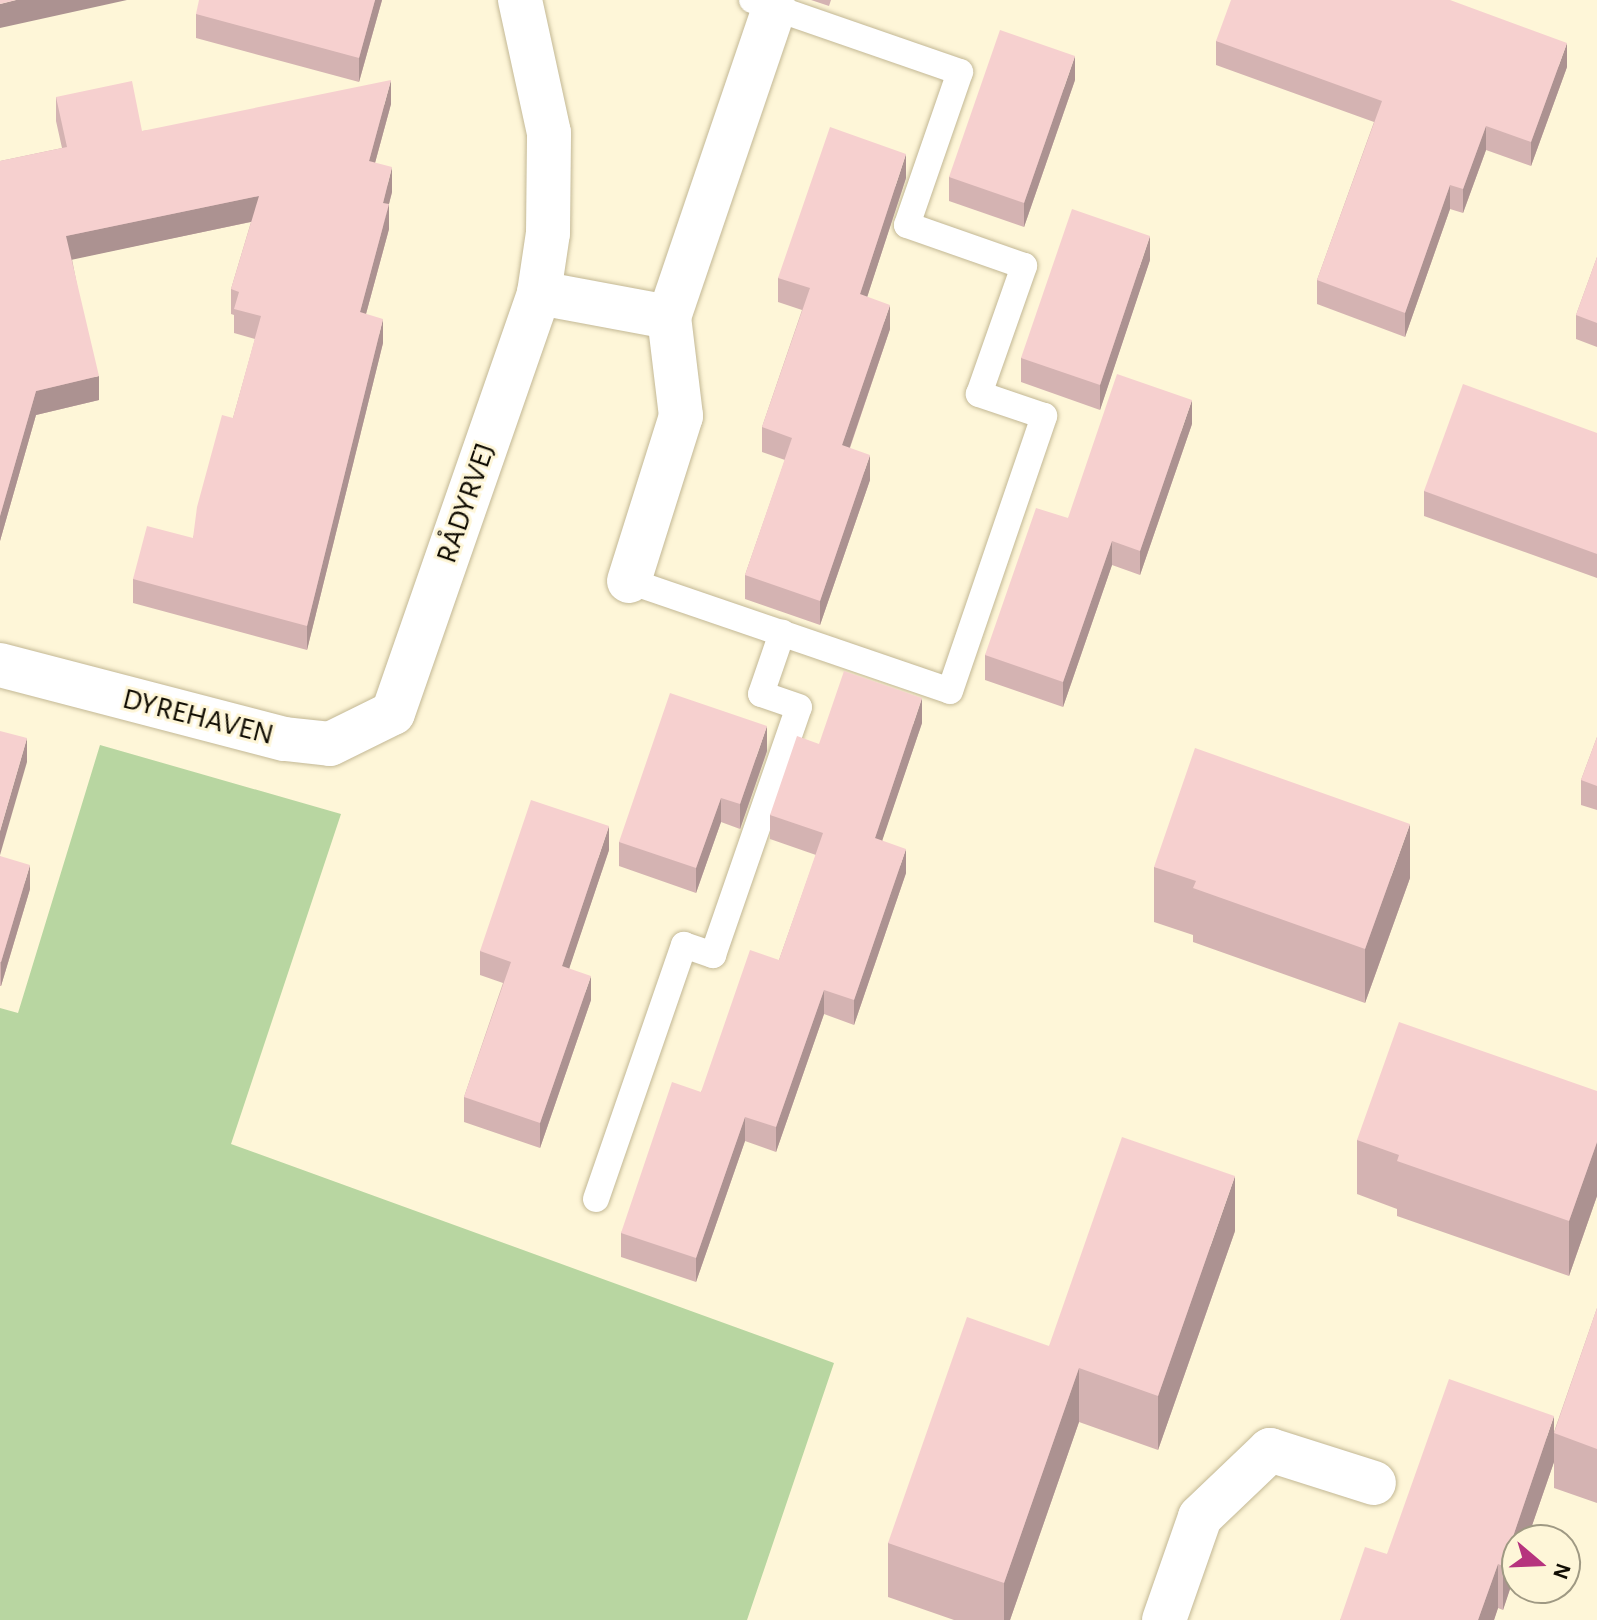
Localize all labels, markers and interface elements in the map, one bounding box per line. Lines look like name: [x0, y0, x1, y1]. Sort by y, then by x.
street label: RÅDYRVEJ: [429, 438, 503, 568]
street label: DYREHAVEN: [119, 681, 277, 753]
north arrow: [1501, 1524, 1581, 1604]
text: N: [1549, 1560, 1575, 1582]

